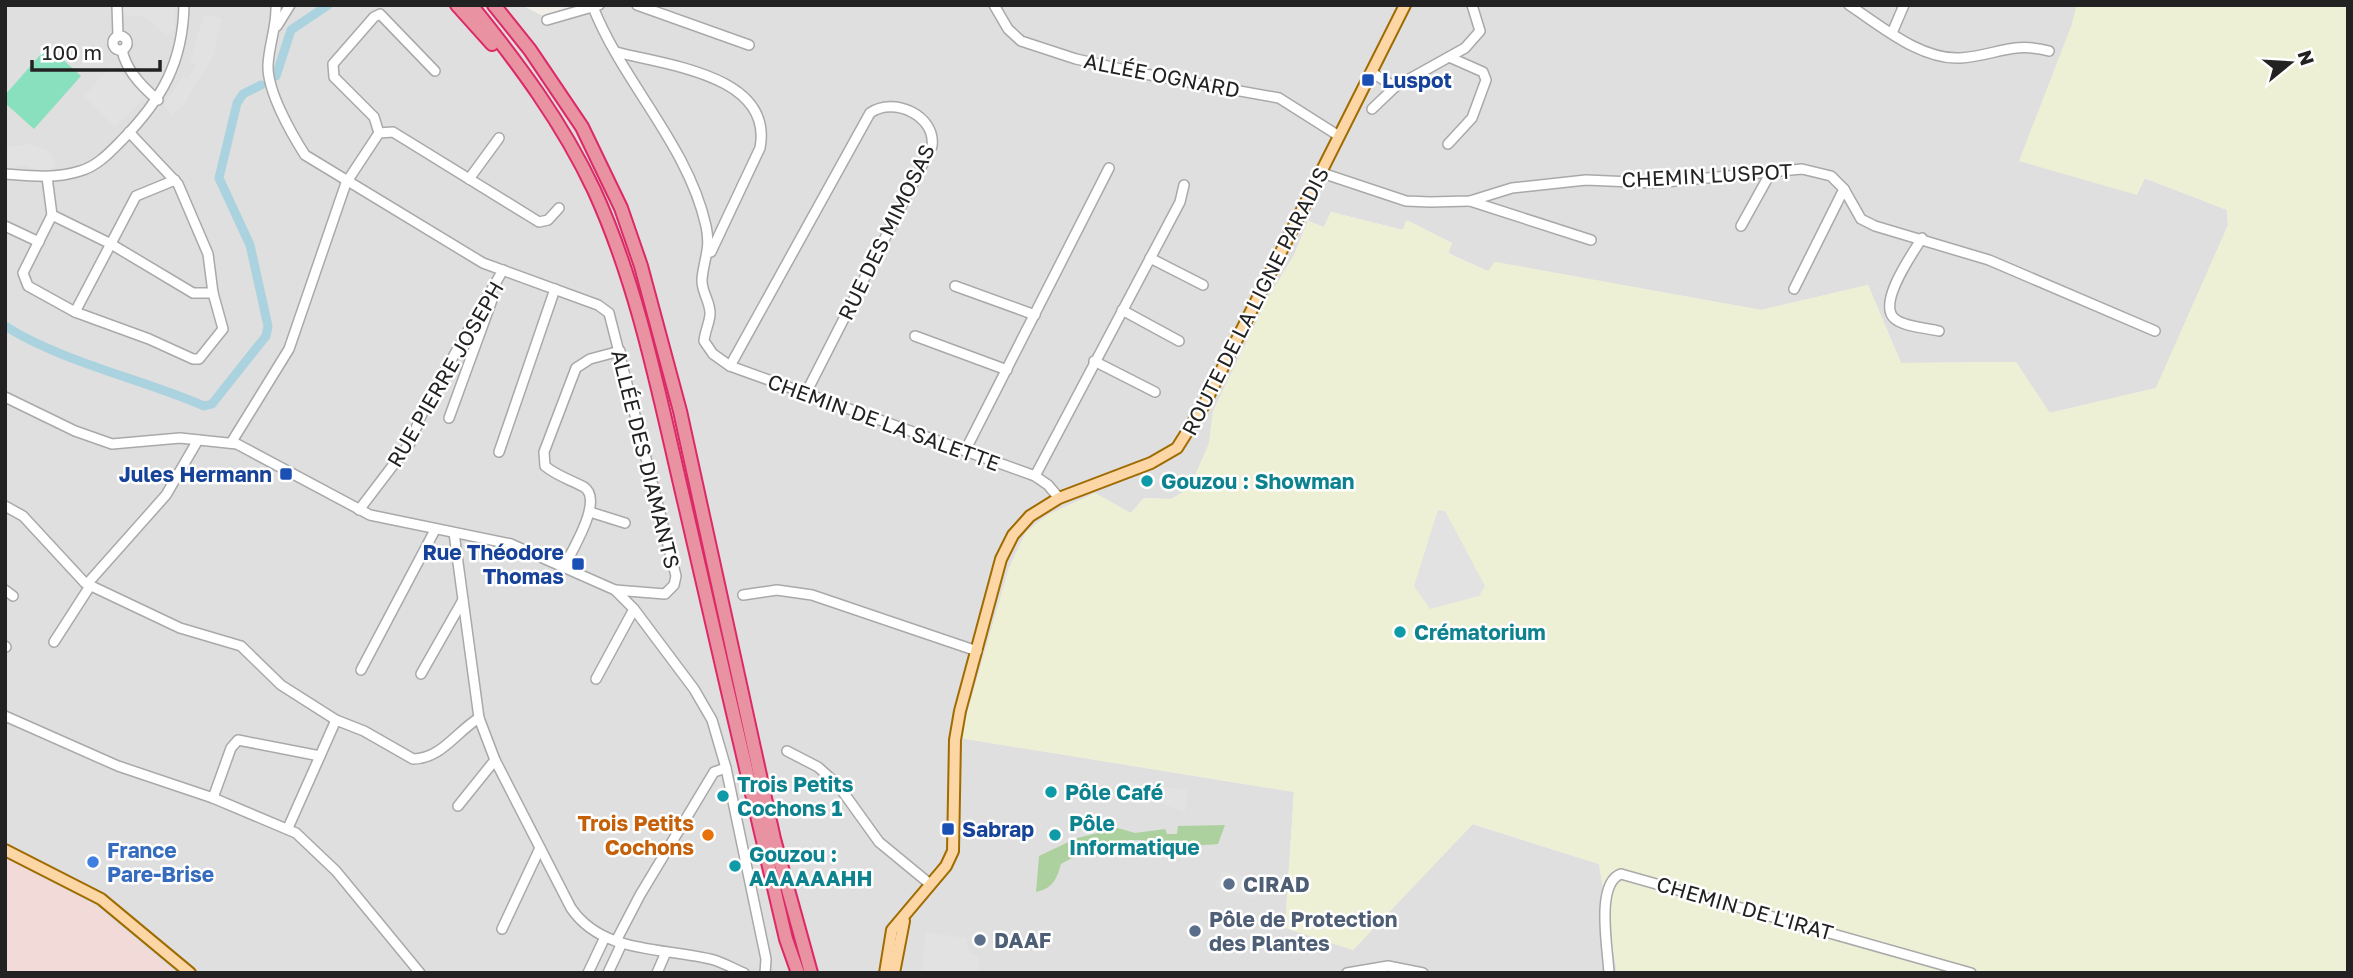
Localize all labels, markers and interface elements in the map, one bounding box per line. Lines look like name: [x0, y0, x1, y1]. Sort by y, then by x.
scale bar: [32, 28, 159, 72]
north arrow: [2255, 28, 2325, 98]
text: 100 m: [42, 39, 102, 65]
street label: ALLÉE OGNARD: [1082, 47, 1242, 103]
text: N: [2293, 47, 2320, 68]
place label: Luspot: [1382, 67, 1452, 93]
marker: Luspot: [1360, 72, 1376, 88]
street label: RUE DES MIMOSAS: [832, 140, 940, 324]
street label: CHEMIN LUSPOT: [1621, 158, 1793, 192]
street label: ROUTE DE LA LIGNE PARADIS: [1176, 163, 1334, 439]
street label: RUE PIERRE JOSEPH: [381, 276, 509, 472]
street label: ALLÉE DES DIAMANTS: [606, 347, 686, 571]
street label: CHEMIN DE LA SALETTE: [764, 368, 1004, 476]
place label: Jules Hermann: [119, 461, 272, 487]
marker: Jules Hermann: [278, 466, 294, 482]
place label: Gouzou : Showman: [1161, 468, 1354, 494]
marker: Gouzou : Showman: [1139, 473, 1155, 489]
place label: Rue Théodore Thomas: [422, 539, 564, 589]
marker: Rue Théodore Thomas: [570, 556, 586, 572]
place label: Crématorium: [1414, 619, 1546, 645]
marker: Crématorium: [1392, 624, 1408, 640]
place label: Trois Petits Cochons 1: [737, 771, 854, 821]
place label: Pôle Café: [1065, 779, 1163, 805]
marker: Pôle Café: [1043, 784, 1059, 800]
marker: Trois Petits Cochons 1: [715, 788, 731, 804]
place label: Trois Petits Cochons: [577, 810, 694, 860]
place label: Pôle Informatique: [1069, 810, 1200, 860]
place label: Sabrap: [962, 816, 1034, 842]
marker: Sabrap: [940, 821, 956, 837]
marker: Trois Petits Cochons: [700, 827, 716, 843]
marker: Pôle Informatique: [1047, 827, 1063, 843]
place label: France Pare-Brise: [107, 837, 214, 887]
place label: Gouzou : AAAAAAHH: [749, 841, 872, 891]
marker: France Pare-Brise: [85, 854, 101, 870]
marker: Gouzou : AAAAAAHH: [727, 858, 743, 874]
street label: CHEMIN DE L'IRAT: [1654, 870, 1836, 946]
place label: CIRAD: [1243, 871, 1310, 897]
marker: CIRAD: [1221, 876, 1237, 892]
place label: Pôle de Protection des Plantes: [1209, 906, 1397, 956]
marker: Pôle de Protection des Plantes: [1187, 923, 1203, 939]
place label: DAAF: [994, 927, 1051, 953]
marker: DAAF: [972, 932, 988, 948]

